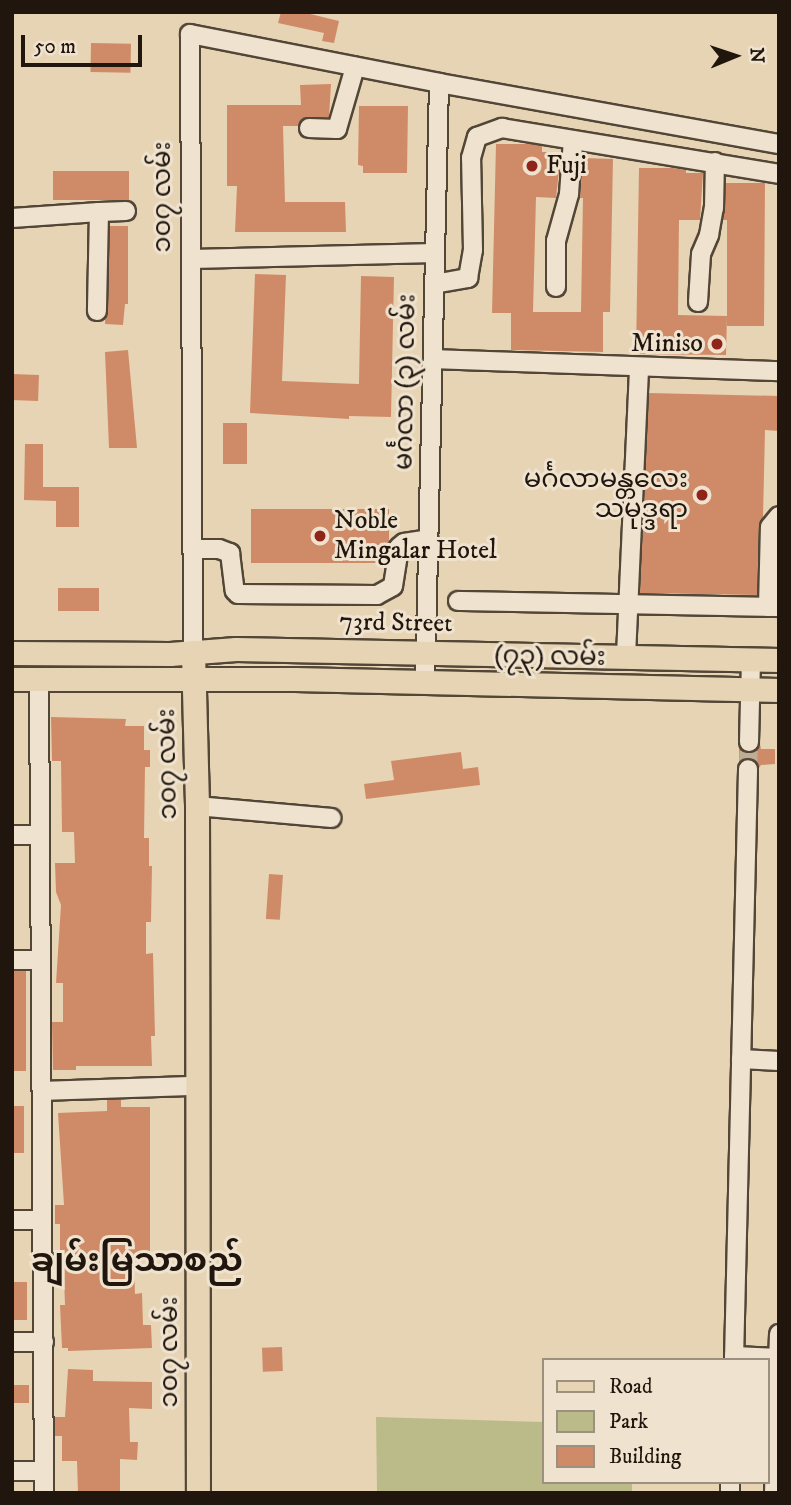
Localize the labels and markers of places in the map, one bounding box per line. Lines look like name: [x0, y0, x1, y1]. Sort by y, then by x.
place label: Fuji: [546, 150, 587, 182]
marker: Fuji: [524, 158, 540, 174]
place label: Miniso: [631, 328, 703, 360]
marker: Miniso: [709, 336, 725, 352]
place label: မင်္ဂလာမန္တလေး သမုဒ္ဒရာ: [524, 464, 688, 526]
marker: မင်္ဂလာမန္တလေး သမုဒ္ဒရာ: [694, 487, 710, 503]
place label: Noble Mingalar Hotel: [334, 505, 497, 566]
marker: Noble Mingalar Hotel: [312, 528, 328, 544]

